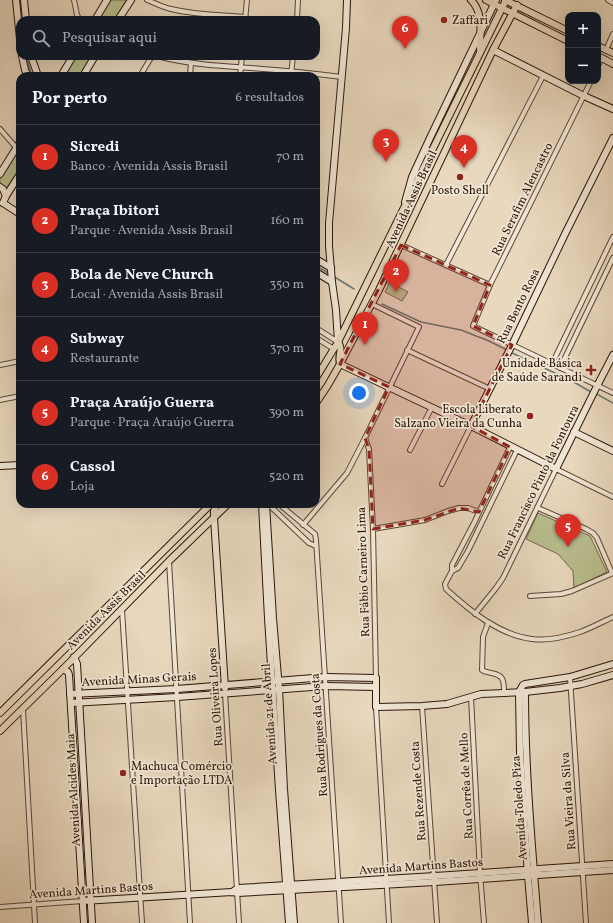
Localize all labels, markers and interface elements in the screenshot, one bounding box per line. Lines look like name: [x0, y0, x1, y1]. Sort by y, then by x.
map controls: [565, 12, 601, 84]
button: +: [565, 12, 601, 48]
place label: Zaffari: [452, 13, 489, 29]
marker: Zaffari: [439, 15, 449, 25]
search box: [16, 16, 320, 60]
pin: 6: [392, 16, 418, 49]
icon: search: [30, 27, 52, 49]
text: Pesquisar aqui: [62, 28, 157, 49]
button: −: [565, 48, 601, 84]
text: Por perto: [32, 87, 107, 110]
text: 6 resultados: [236, 89, 304, 107]
pin: 3: [373, 129, 399, 162]
pin: 4: [451, 135, 477, 168]
text: Sicredi: [70, 137, 120, 158]
street label: Rua Serafim Alencastro: [488, 140, 557, 259]
text: 1: [42, 148, 48, 166]
text: 70 m: [276, 148, 304, 166]
street label: Avenida Assis Brasil: [382, 148, 442, 251]
text: Banco · Avenida Assis Brasil: [70, 158, 228, 176]
marker: Posto Shell: [455, 172, 465, 182]
place label: Posto Shell: [431, 183, 489, 199]
text: Praça Ibitori: [70, 201, 160, 222]
text: 2: [42, 212, 48, 230]
text: 160 m: [270, 212, 304, 230]
text: Parque · Avenida Assis Brasil: [70, 222, 233, 240]
pin: 2: [383, 259, 409, 292]
text: Bola de Neve Church: [70, 265, 214, 286]
street label: Rua Bento Rosa: [494, 266, 544, 347]
text: 3: [42, 276, 48, 294]
text: 350 m: [269, 276, 304, 294]
text: Local · Avenida Assis Brasil: [70, 286, 223, 304]
pin: 1: [352, 312, 378, 345]
text: Subway: [70, 329, 124, 350]
text: 4: [41, 340, 49, 358]
text: 370 m: [270, 340, 304, 358]
text: Restaurante: [70, 350, 139, 368]
place label: Unidade Básica de Saúde Sarandi: [492, 356, 582, 386]
marker: Unidade Básica de Saúde Sarandi: [585, 364, 597, 376]
your location: [349, 383, 369, 403]
text: Praça Araújo Guerra: [70, 393, 214, 414]
place label: Escola Liberato Salzano Vieira da Cunha: [394, 402, 522, 432]
street label: Rua Francisco Pinto da Fontoura: [494, 403, 583, 562]
text: 5: [42, 404, 48, 422]
text: 390 m: [269, 404, 304, 422]
marker: Escola Liberato Salzano Vieira da Cunha: [525, 411, 535, 421]
text: Parque · Praça Araújo Guerra: [70, 414, 234, 432]
text: Cassol: [70, 457, 115, 478]
text: 6: [41, 468, 49, 486]
text: 520 m: [269, 468, 304, 486]
text: Loja: [70, 478, 94, 496]
street label: Rua Fábio Carneiro Lima: [354, 506, 374, 637]
pin: 5: [555, 514, 581, 547]
street label: Avenida Assis Brasil: [63, 567, 150, 654]
street label: Rua Oliveira Lopes: [205, 647, 227, 747]
street label: Avenida 21 de Abril: [258, 663, 282, 765]
street label: Avenida Minas Gerais: [81, 669, 197, 691]
street label: Rua Rodrigues da Costa: [308, 673, 332, 797]
street label: Rua Corrêa de Mello: [456, 732, 478, 840]
street label: Avenida Alcides Maia: [63, 733, 85, 847]
street label: Rua Rezende Costa: [408, 740, 430, 842]
street label: Rua Vieira da Silva: [558, 751, 580, 850]
street label: Avenida Toledo Piza: [508, 755, 532, 861]
place label: Machuca Comércio e Importação LTDA: [131, 759, 233, 789]
marker: Machuca Comércio e Importação LTDA: [118, 768, 128, 778]
street label: Avenida Martins Bastos: [358, 855, 484, 879]
street label: Avenida Martins Bastos: [28, 879, 154, 903]

